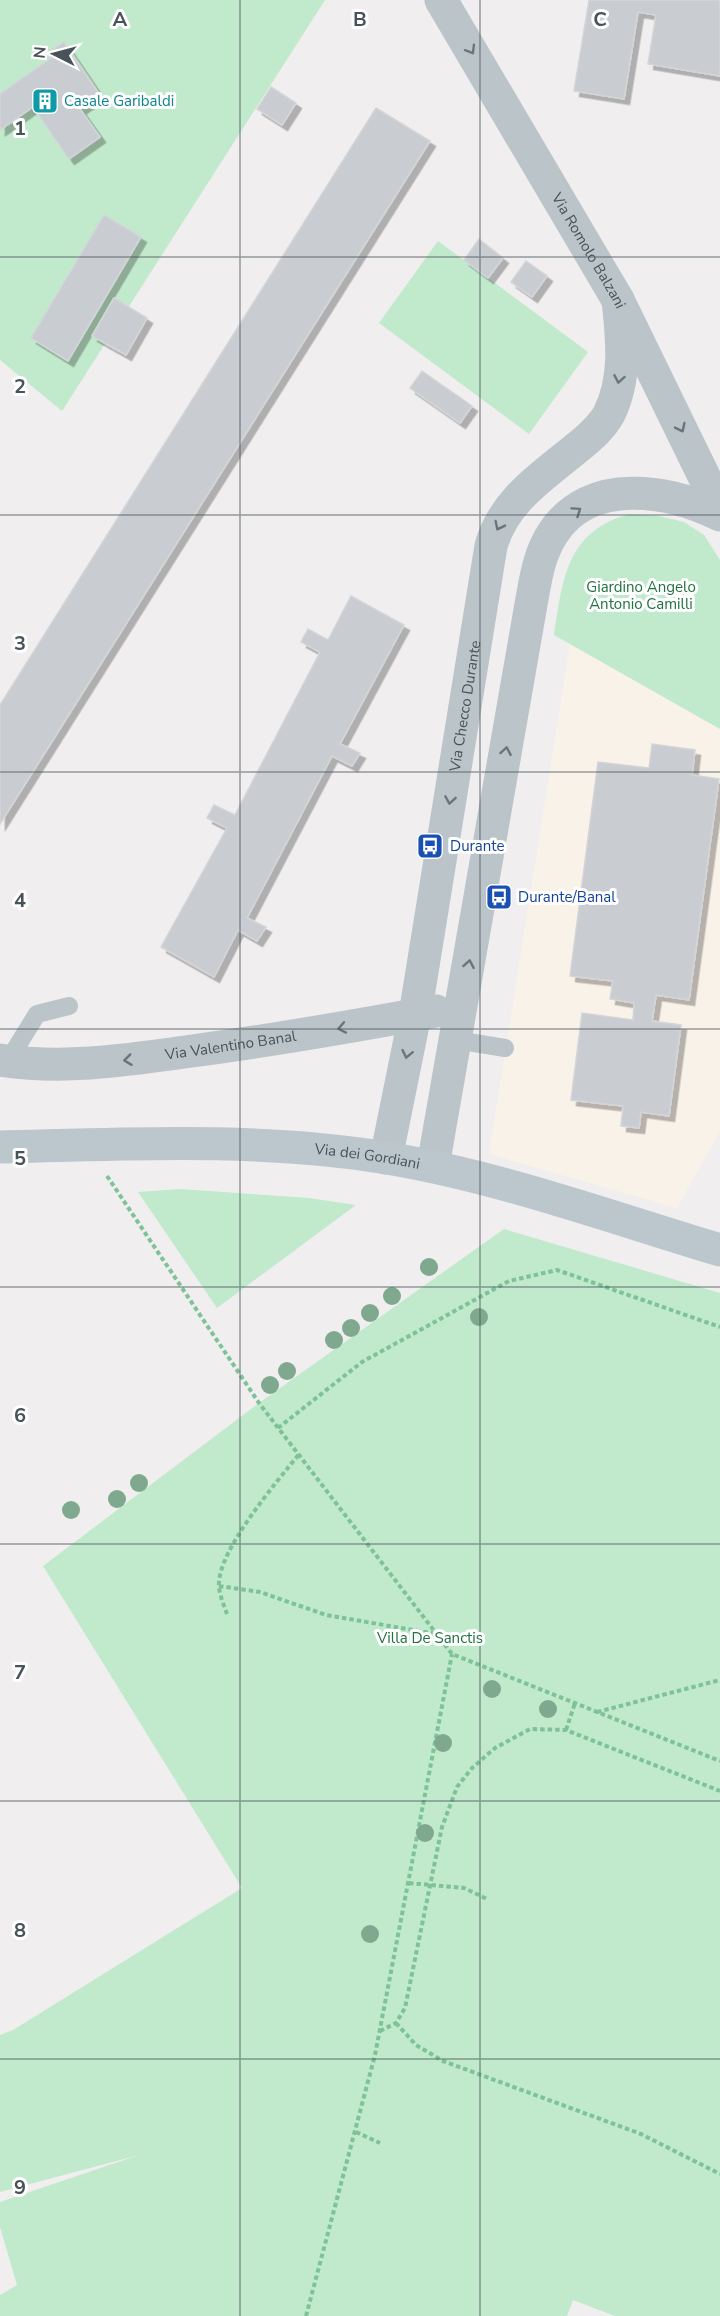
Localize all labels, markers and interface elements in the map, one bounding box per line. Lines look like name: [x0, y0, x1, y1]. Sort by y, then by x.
text: A: [113, 6, 128, 33]
text: B: [353, 6, 367, 33]
text: C: [593, 6, 607, 33]
north arrow: [24, 24, 84, 84]
one-way arrow: [463, 44, 475, 54]
text: N: [29, 45, 52, 60]
building icon: Casale Garibaldi: [30, 86, 60, 116]
place label: Casale Garibaldi: [64, 91, 174, 111]
text: 1: [14, 115, 26, 142]
street label: Via Romolo Balzani: [546, 188, 631, 312]
text: 2: [14, 373, 26, 400]
one-way arrow: [614, 375, 626, 384]
one-way arrow: [673, 422, 685, 433]
one-way arrow: [571, 507, 582, 518]
one-way arrow: [494, 519, 506, 530]
park label: Giardino Angelo Antonio Camilli: [586, 577, 696, 614]
text: 3: [14, 630, 26, 657]
street label: Via Checco Durante: [444, 639, 486, 774]
one-way arrow: [499, 747, 512, 757]
one-way arrow: [444, 795, 456, 805]
bus stop icon: Durante: [415, 831, 445, 861]
place label: Durante: [450, 836, 504, 856]
bus stop icon: Durante/Banal: [484, 882, 514, 912]
text: 4: [14, 887, 26, 914]
place label: Durante/Banal: [518, 887, 616, 907]
one-way arrow: [462, 959, 474, 969]
one-way arrow: [337, 1021, 347, 1034]
street label: Via Valentino Banal: [163, 1026, 298, 1065]
one-way arrow: [401, 1049, 414, 1059]
one-way arrow: [124, 1053, 133, 1066]
street label: Via dei Gordiani: [313, 1139, 422, 1174]
text: 5: [14, 1145, 26, 1172]
text: 6: [14, 1402, 26, 1429]
park label: Villa De Sanctis: [376, 1628, 483, 1648]
text: 7: [14, 1659, 26, 1686]
text: 8: [14, 1917, 26, 1944]
text: 9: [14, 2174, 26, 2201]

